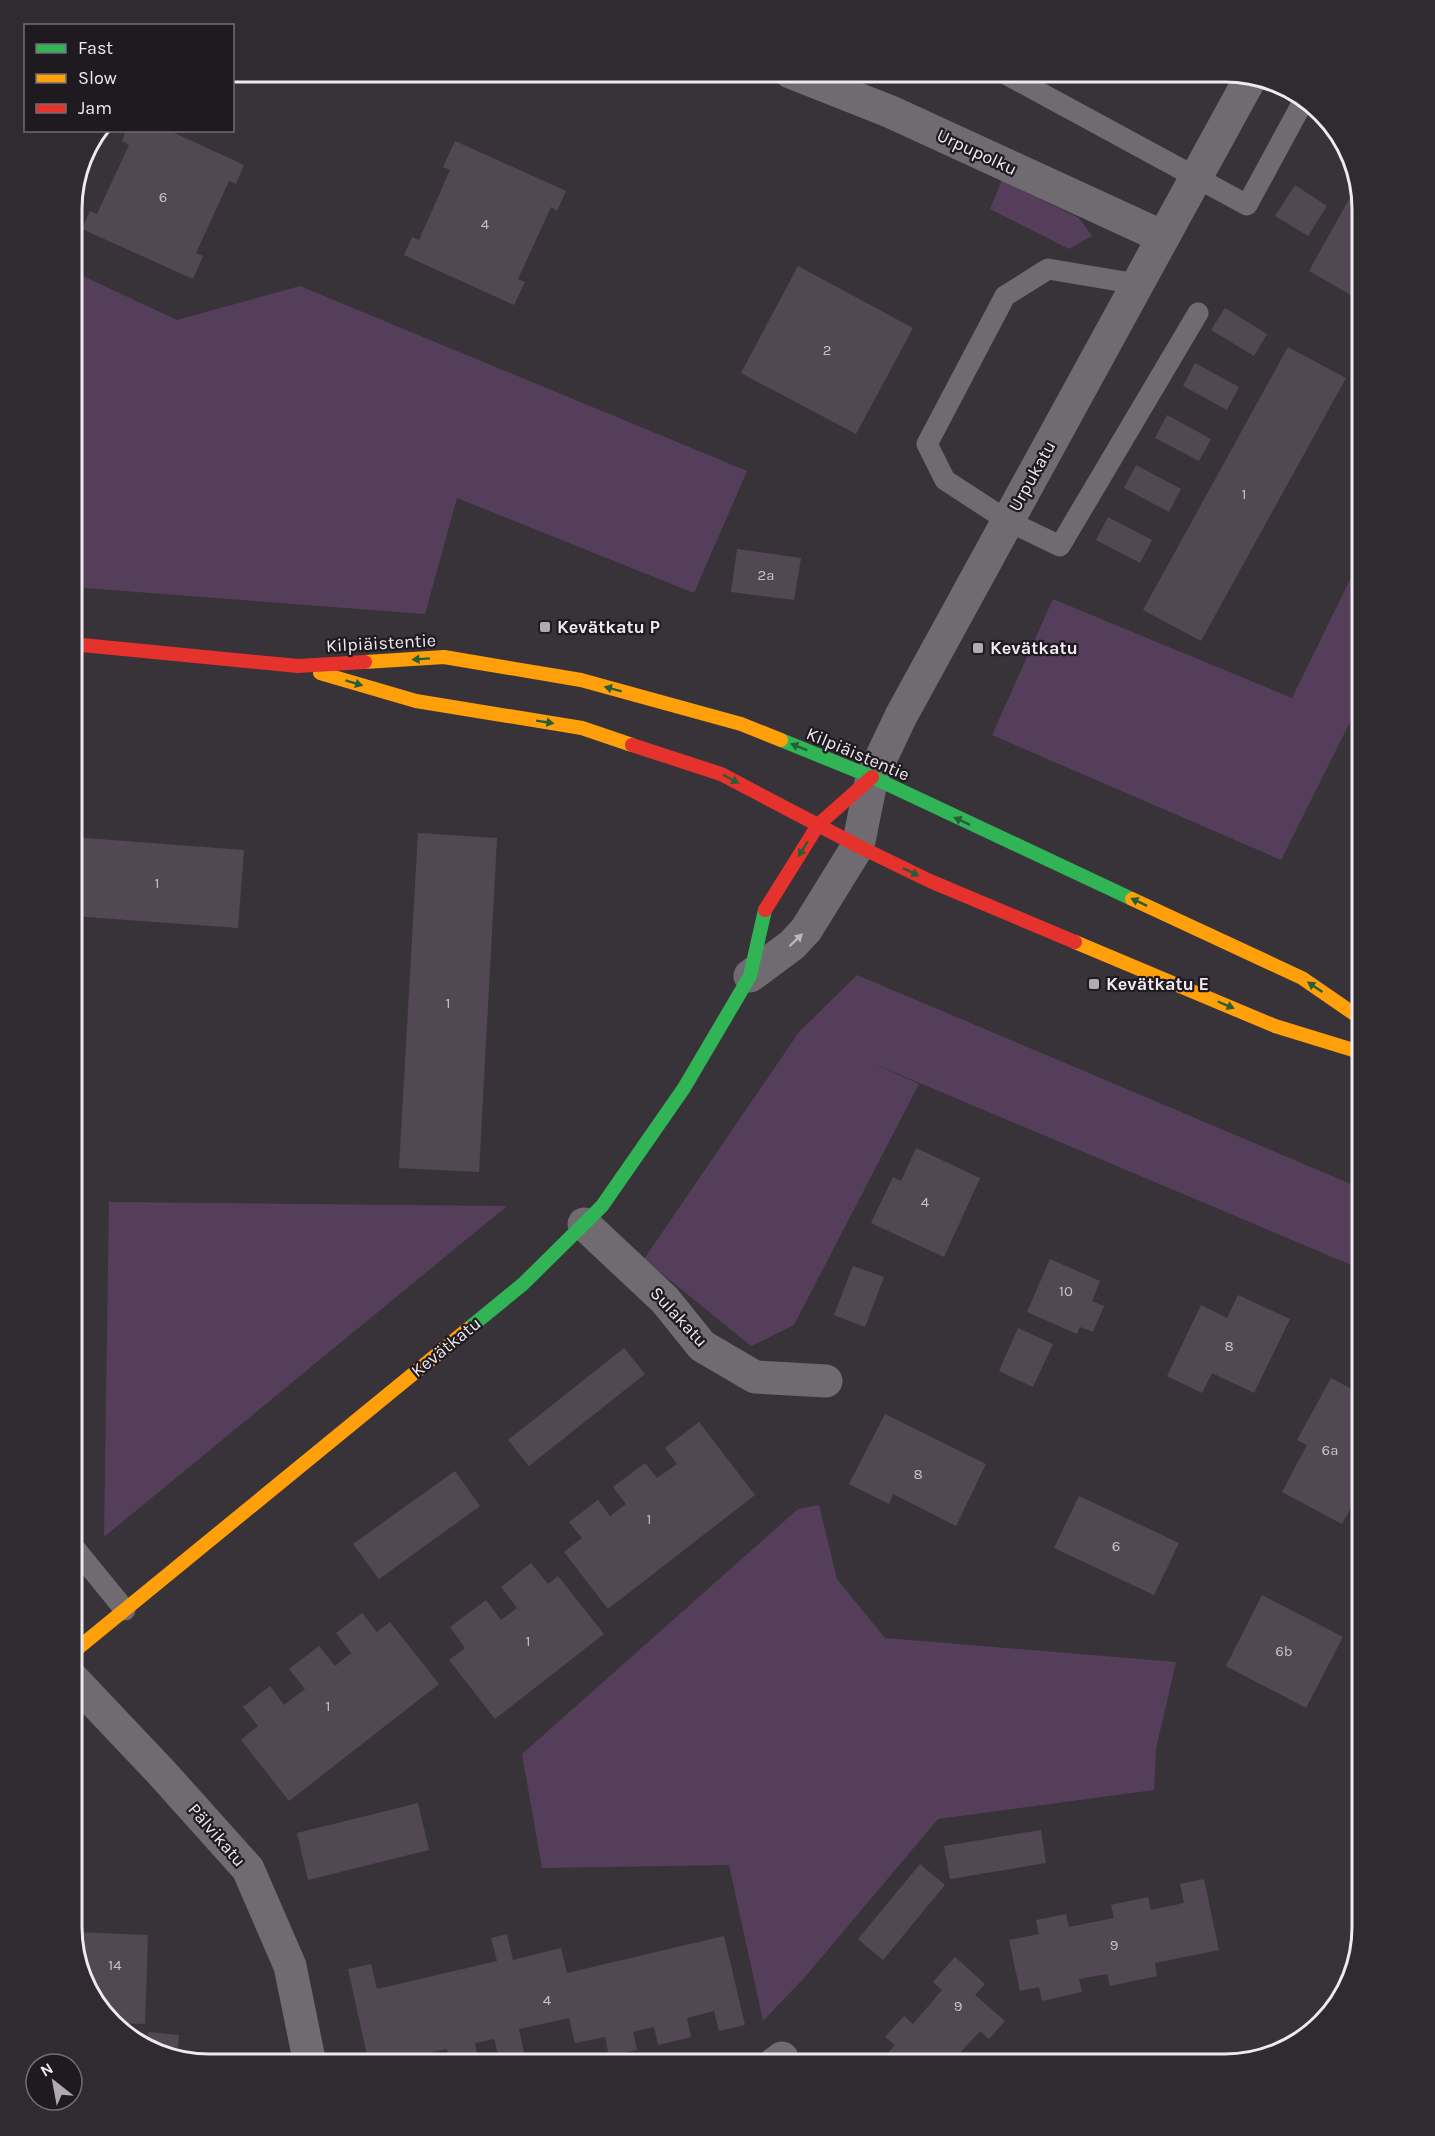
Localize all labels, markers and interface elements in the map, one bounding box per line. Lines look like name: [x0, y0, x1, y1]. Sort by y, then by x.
legend: [24, 24, 234, 132]
text: Fast: [78, 37, 113, 59]
text: Slow: [78, 67, 117, 89]
text: Jam: [78, 97, 112, 119]
street label: Urpupolku: [933, 124, 1021, 180]
house number: 6: [159, 188, 167, 206]
house number: 4: [481, 215, 490, 233]
house number: 2: [823, 341, 831, 359]
street label: Urpukatu: [1004, 437, 1060, 515]
house number: 1: [1242, 485, 1246, 503]
house number: 2a: [758, 566, 774, 584]
place label: Kevätkatu P: [557, 616, 660, 638]
marker: Kevätkatu P: [538, 620, 552, 634]
street label: Kilpiäistentie: [325, 629, 437, 657]
place label: Kevätkatu: [990, 637, 1078, 659]
marker: Kevätkatu: [971, 641, 985, 655]
one-way arrow: [412, 654, 431, 663]
one-way arrow: [346, 679, 364, 688]
one-way arrow: [604, 684, 622, 693]
one-way arrow: [536, 718, 555, 727]
street label: Kilpiäistentie: [803, 722, 913, 786]
one-way arrow: [789, 742, 807, 752]
one-way arrow: [723, 774, 740, 784]
one-way arrow: [954, 816, 971, 825]
one-way arrow: [798, 841, 809, 857]
one-way arrow: [902, 866, 920, 876]
house number: 1: [155, 874, 159, 892]
one-way arrow: [1131, 898, 1148, 907]
one-way arrow: [788, 934, 802, 948]
place label: Kevätkatu E: [1106, 973, 1209, 995]
marker: Kevätkatu E: [1087, 977, 1101, 991]
one-way arrow: [1307, 981, 1323, 993]
house number: 1: [446, 994, 450, 1012]
one-way arrow: [1217, 1001, 1235, 1011]
house number: 4: [921, 1193, 930, 1211]
street label: Sulakatu: [646, 1282, 712, 1352]
house number: 10: [1059, 1282, 1073, 1300]
street label: Kevätkatu: [407, 1312, 485, 1382]
house number: 8: [1224, 1337, 1234, 1355]
house number: 6a: [1322, 1441, 1338, 1459]
house number: 8: [913, 1465, 923, 1483]
house number: 1: [647, 1510, 651, 1528]
house number: 6: [1112, 1537, 1120, 1555]
house number: 1: [526, 1632, 530, 1650]
house number: 6b: [1275, 1642, 1293, 1660]
house number: 1: [326, 1697, 330, 1715]
street label: Pälvikatu: [183, 1799, 251, 1871]
house number: 9: [1110, 1936, 1118, 1954]
house number: 14: [108, 1956, 122, 1974]
house number: 4: [543, 1991, 552, 2009]
house number: 9: [954, 1997, 962, 2015]
north arrow: [24, 2052, 84, 2112]
text: N: [37, 2058, 56, 2081]

